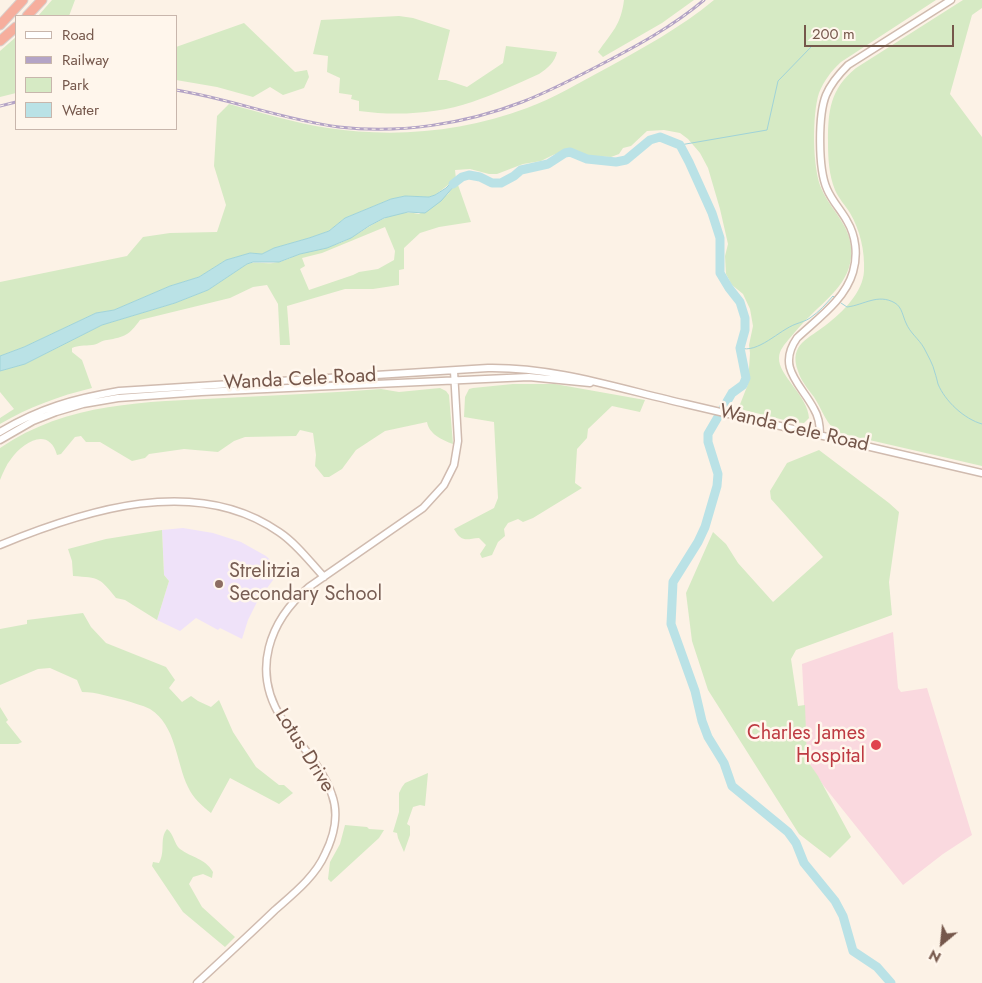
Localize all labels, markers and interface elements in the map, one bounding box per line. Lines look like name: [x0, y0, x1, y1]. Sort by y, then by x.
legend: [15, 15, 178, 130]
scale bar: [807, 15, 957, 47]
text: 200 m: [812, 23, 855, 45]
text: Road: [62, 24, 94, 46]
text: Railway: [62, 49, 109, 71]
text: Park: [62, 74, 89, 96]
text: Water: [62, 99, 99, 121]
street label: Wanda Cele Road: [223, 364, 377, 396]
street label: Wanda Cele Road: [717, 400, 871, 458]
place label: Strelitzia Secondary School: [229, 560, 382, 607]
marker: Strelitzia Secondary School: [213, 578, 225, 590]
street label: Lotus Drive: [269, 705, 339, 797]
place label: Charles James Hospital: [747, 722, 865, 769]
marker: Charles James Hospital: [869, 738, 883, 752]
north arrow: [917, 918, 967, 968]
text: N: [925, 945, 945, 968]

